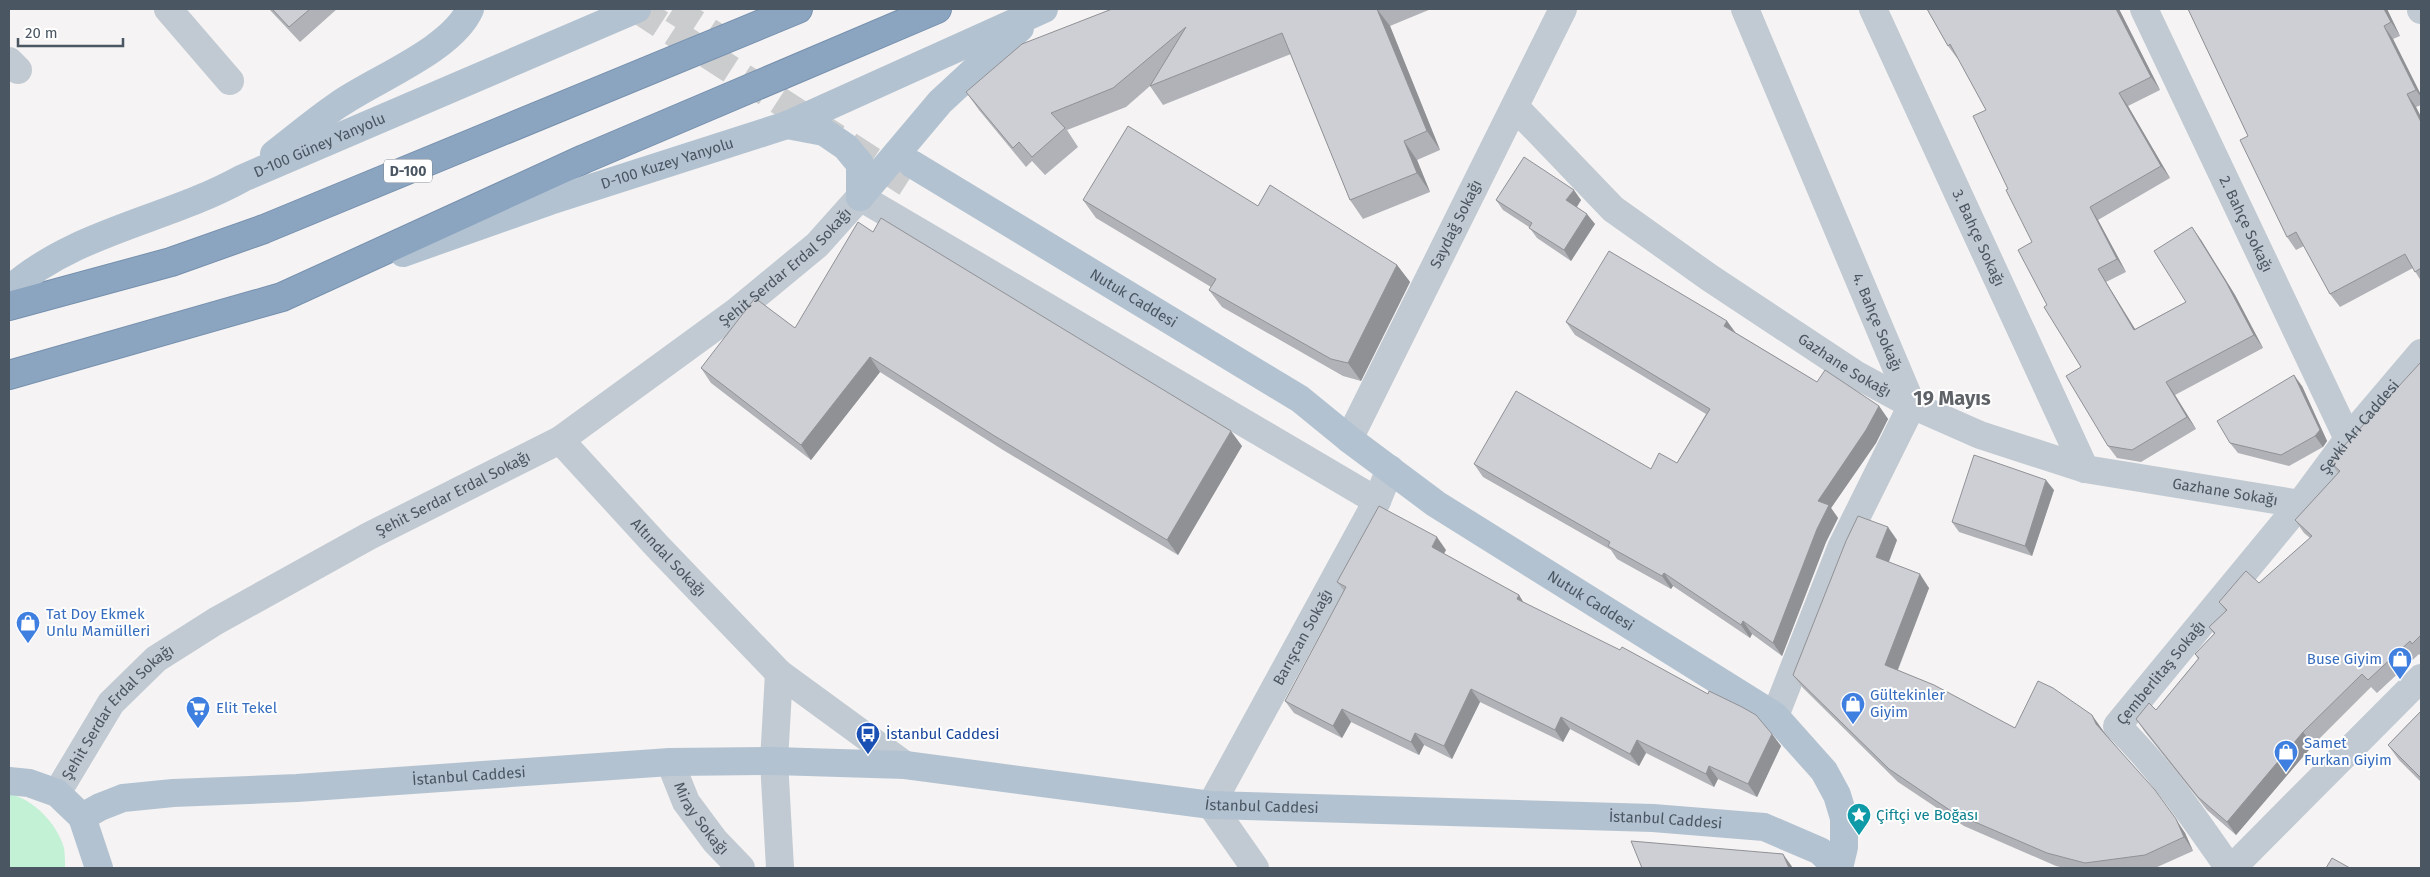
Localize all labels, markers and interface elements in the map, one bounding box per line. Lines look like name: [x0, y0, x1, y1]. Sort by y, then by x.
scale bar: [18, 15, 122, 47]
text: 20 m: [25, 24, 58, 42]
street label: D-100 Güney Yanyolu: [251, 109, 388, 181]
street label: D-100 Kuzey Yanyolu: [599, 134, 736, 193]
road number: D-100: [384, 160, 432, 182]
street label: 2. Bahçe Sokağı: [2215, 173, 2277, 275]
street label: Saydağ Sokağı: [1426, 177, 1486, 271]
street label: 3. Bahçe Sokağı: [1948, 187, 2009, 289]
street label: Şehit Serdar Erdal Sokağı: [716, 204, 855, 330]
street label: Nutuk Caddesi: [1087, 265, 1180, 331]
street label: 4. Bahçe Sokağı: [1848, 270, 1906, 374]
street label: Gazhane Sokağı: [1794, 330, 1894, 401]
street label: Şevki Arı Caddesi: [2316, 376, 2403, 478]
district label: 19 Mayıs: [1913, 386, 1991, 410]
street label: Şehit Serdar Erdal Sokağı: [373, 447, 533, 540]
street label: Gazhane Sokağı: [2171, 474, 2279, 509]
street label: Altındal Sokağı: [627, 515, 710, 601]
street label: Nutuk Caddesi: [1544, 567, 1637, 635]
street label: Barışcan Sokağı: [1269, 586, 1336, 688]
place label: Tat Doy Ekmek Unlu Mamülleri: [46, 605, 150, 640]
shop icon: Tat Doy Ekmek Unlu Mamülleri: [15, 610, 41, 644]
street label: Çemberlitaş Sokağı: [2113, 617, 2209, 729]
street label: Şehit Serdar Erdal Sokağı: [58, 641, 177, 783]
shop icon: Buse Giyim: [2387, 646, 2413, 680]
place label: Buse Giyim: [2307, 650, 2382, 668]
place label: Gültekinler Giyim: [1870, 686, 1945, 721]
shop icon: Gültekinler Giyim: [1840, 691, 1866, 725]
supermarket icon: Elit Tekel: [185, 695, 211, 729]
place label: Elit Tekel: [216, 699, 278, 717]
bus stop icon: İstanbul Caddesi: [855, 721, 881, 755]
place label: İstanbul Caddesi: [886, 725, 999, 743]
place label: Samet Furkan Giyim: [2304, 734, 2392, 769]
shop icon: Samet Furkan Giyim: [2273, 739, 2299, 773]
street label: İstanbul Caddesi: [412, 763, 526, 789]
street label: Miray Sokağı: [670, 780, 732, 859]
street label: İstanbul Caddesi: [1204, 795, 1319, 817]
place icon: Çiftçi ve Boğası: [1846, 802, 1872, 836]
place label: Çiftçi ve Boğası: [1876, 806, 1978, 824]
street label: İstanbul Caddesi: [1609, 808, 1723, 833]

